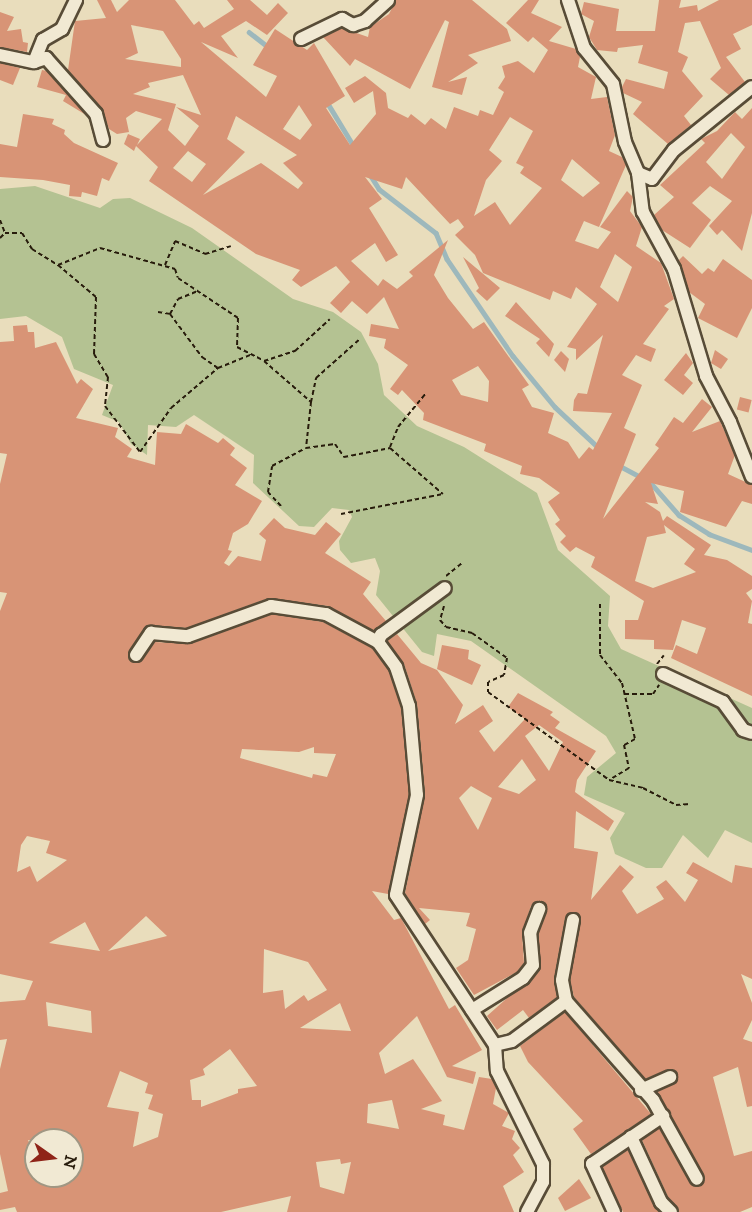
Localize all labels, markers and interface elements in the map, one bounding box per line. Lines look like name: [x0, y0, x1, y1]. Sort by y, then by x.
north arrow: [24, 1128, 84, 1188]
text: N: [58, 1153, 81, 1171]

